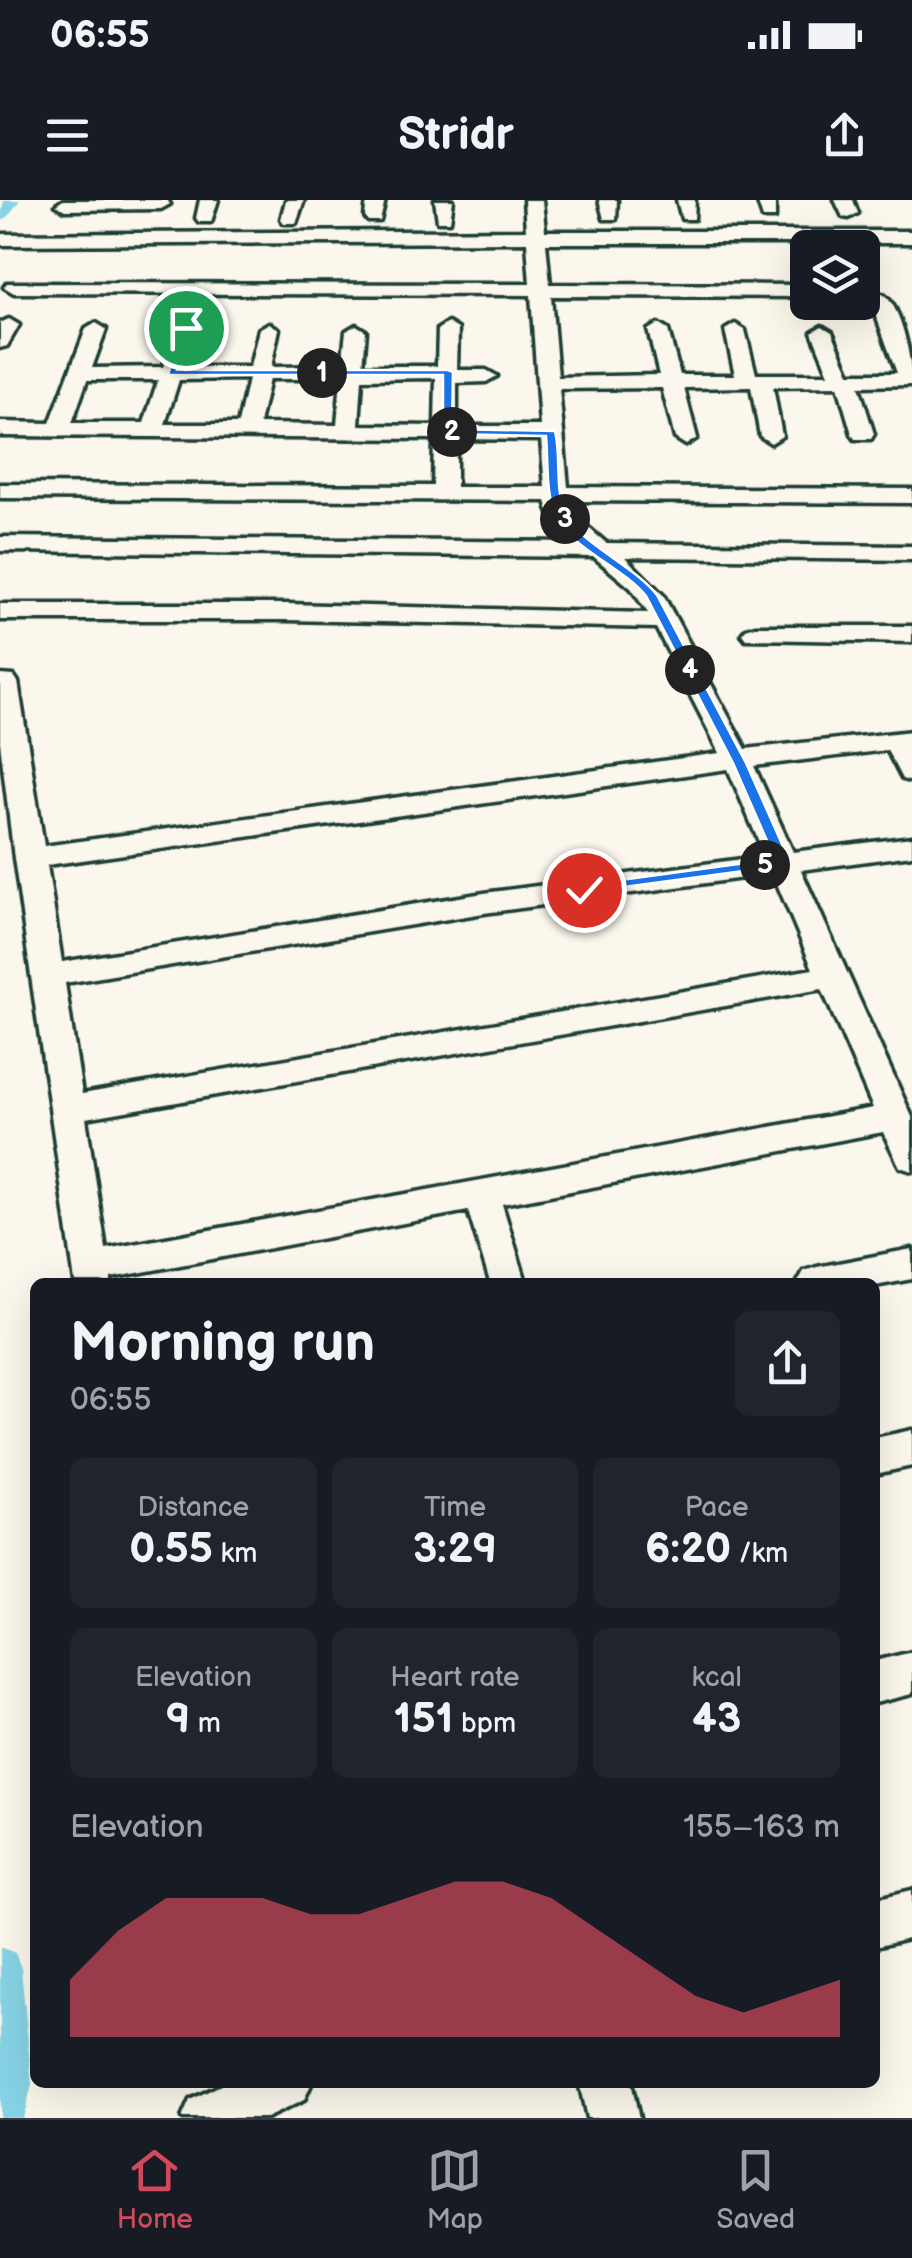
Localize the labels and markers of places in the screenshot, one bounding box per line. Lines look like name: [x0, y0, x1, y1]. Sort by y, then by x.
pin: [144, 286, 229, 371]
pin: 1: [297, 348, 347, 398]
pin: 2: [427, 407, 477, 457]
pin: 3: [540, 494, 590, 544]
pin: 4: [665, 645, 715, 695]
pin: 5: [740, 840, 790, 890]
pin: [542, 848, 627, 933]

